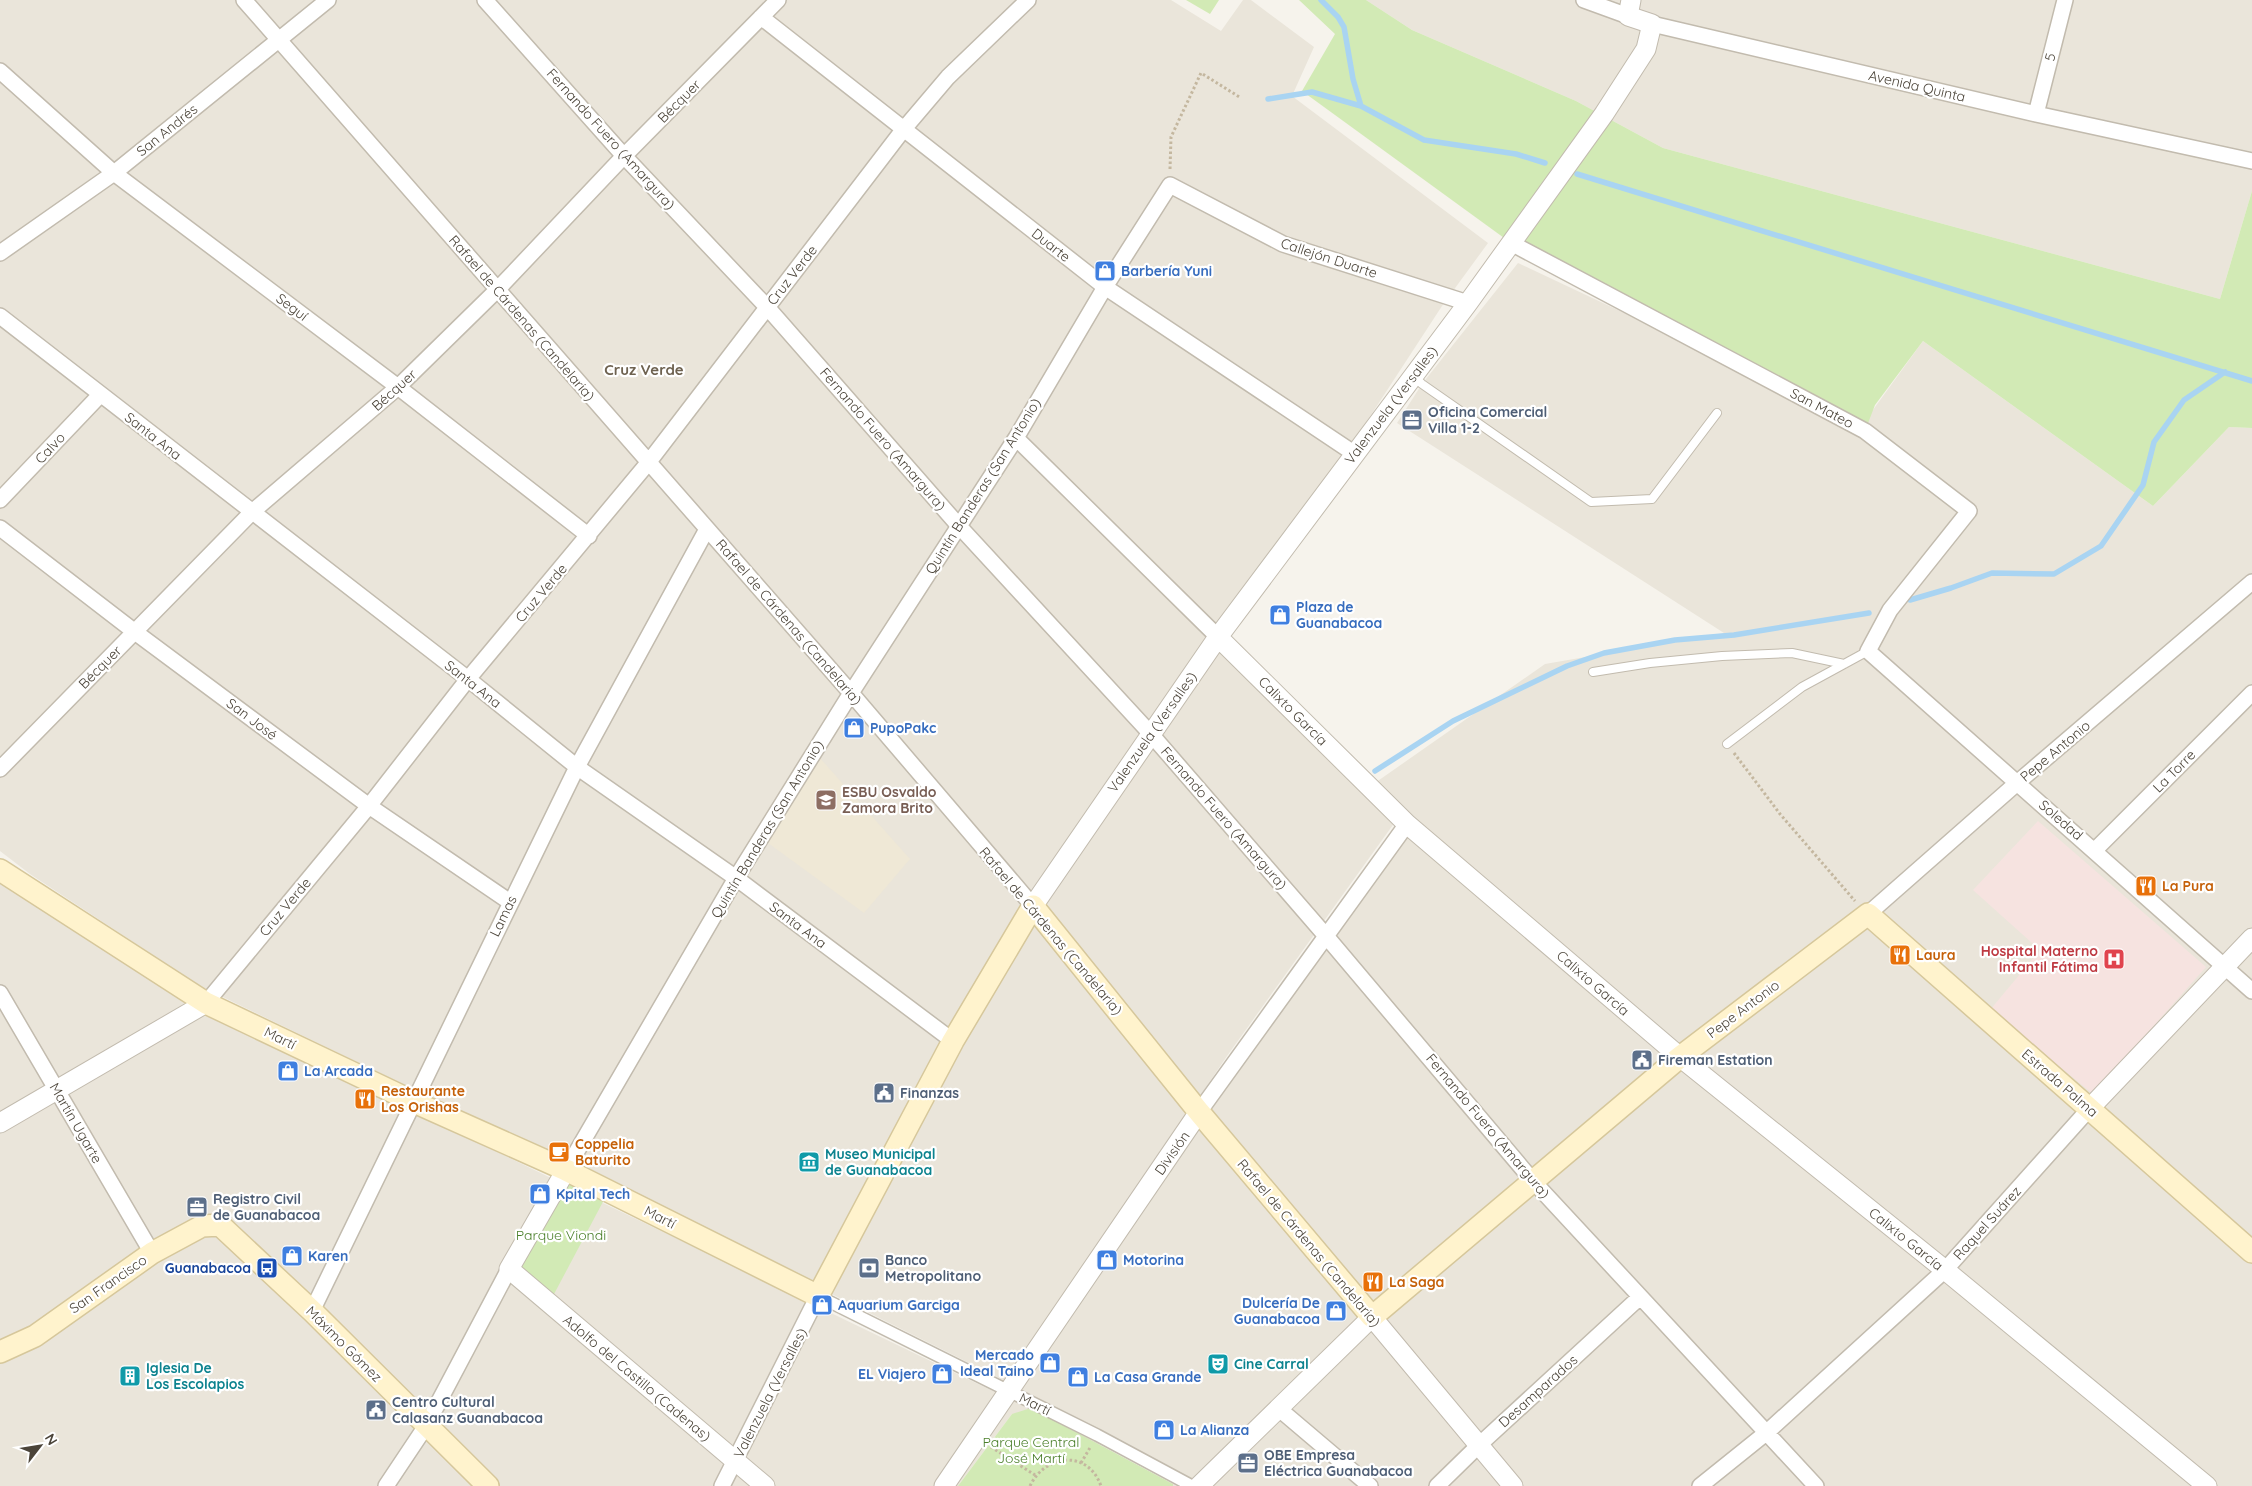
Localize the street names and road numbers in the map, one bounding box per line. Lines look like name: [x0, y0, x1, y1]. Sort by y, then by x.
street label: 5: [2040, 51, 2060, 63]
street label: Fernando Fuero (Amargura): [543, 65, 679, 213]
street label: Avenida Quinta: [1867, 66, 1967, 106]
street label: Bécquer: [654, 75, 705, 126]
street label: San Andrés: [133, 100, 201, 160]
street label: Duarte: [1028, 224, 1074, 266]
street label: Rafael de Cárdenas (Candelaria): [445, 231, 599, 405]
street label: Callejón Duarte: [1278, 234, 1380, 282]
street label: Cruz Verde: [763, 241, 821, 309]
street label: Seguí: [272, 289, 312, 325]
street label: Valenzuela (Versalles): [1341, 342, 1441, 468]
street label: Fernando Fuero (Amargura): [816, 364, 950, 514]
street label: Bécquer: [368, 365, 421, 415]
street label: San Mateo: [1787, 384, 1857, 432]
street label: Quintín Banderas (San Antonio): [921, 395, 1045, 577]
street label: Santa Ana: [121, 408, 185, 464]
street label: Calvo: [31, 429, 69, 467]
street label: Rafael de Cárdenas (Candelaria): [712, 535, 866, 709]
street label: Cruz Verde: [511, 560, 571, 626]
street label: Bécquer: [75, 641, 126, 692]
street label: Santa Ana: [441, 656, 505, 712]
street label: Valenzuela (Versalles): [1103, 668, 1201, 796]
street label: Calixto García: [1255, 673, 1331, 749]
street label: San José: [223, 694, 281, 744]
street label: Pepe Antonio: [2016, 716, 2094, 786]
street label: Quintín Banderas (San Antonio): [707, 737, 827, 921]
street label: Fernando Fuero (Amargura): [1157, 743, 1291, 893]
street label: La Torre: [2149, 746, 2199, 796]
street label: Soledad: [2035, 796, 2087, 844]
street label: Rafael de Cárdenas (Candelaria): [975, 843, 1127, 1019]
street label: Cruz Verde: [255, 874, 315, 940]
street label: Lamas: [485, 892, 521, 940]
street label: Santa Ana: [766, 898, 830, 952]
street label: Calixto García: [1553, 947, 1633, 1019]
street label: Pepe Antonio: [1703, 976, 1783, 1042]
street label: Martí: [261, 1023, 299, 1053]
street label: Estrada Palma: [2018, 1045, 2102, 1121]
street label: Fernando Fuero (Amargura): [1422, 1050, 1554, 1202]
street label: Martín Ugarte: [46, 1079, 106, 1167]
street label: División: [1150, 1128, 1194, 1178]
street label: Rafael de Cárdenas (Candelaria): [1233, 1155, 1385, 1331]
street label: Raquel Suárez: [1949, 1182, 2025, 1264]
street label: Martí: [641, 1201, 679, 1233]
street label: Calixto García: [1865, 1204, 1947, 1274]
street label: San Francisco: [66, 1251, 150, 1317]
street label: Máximo Gómez: [302, 1302, 386, 1386]
street label: Adolfo del Castillo (Cadenas): [559, 1311, 715, 1445]
street label: Valenzuela (Versalles): [729, 1325, 811, 1461]
street label: Desamparados: [1495, 1351, 1581, 1431]
street label: Martí: [1016, 1389, 1054, 1419]

